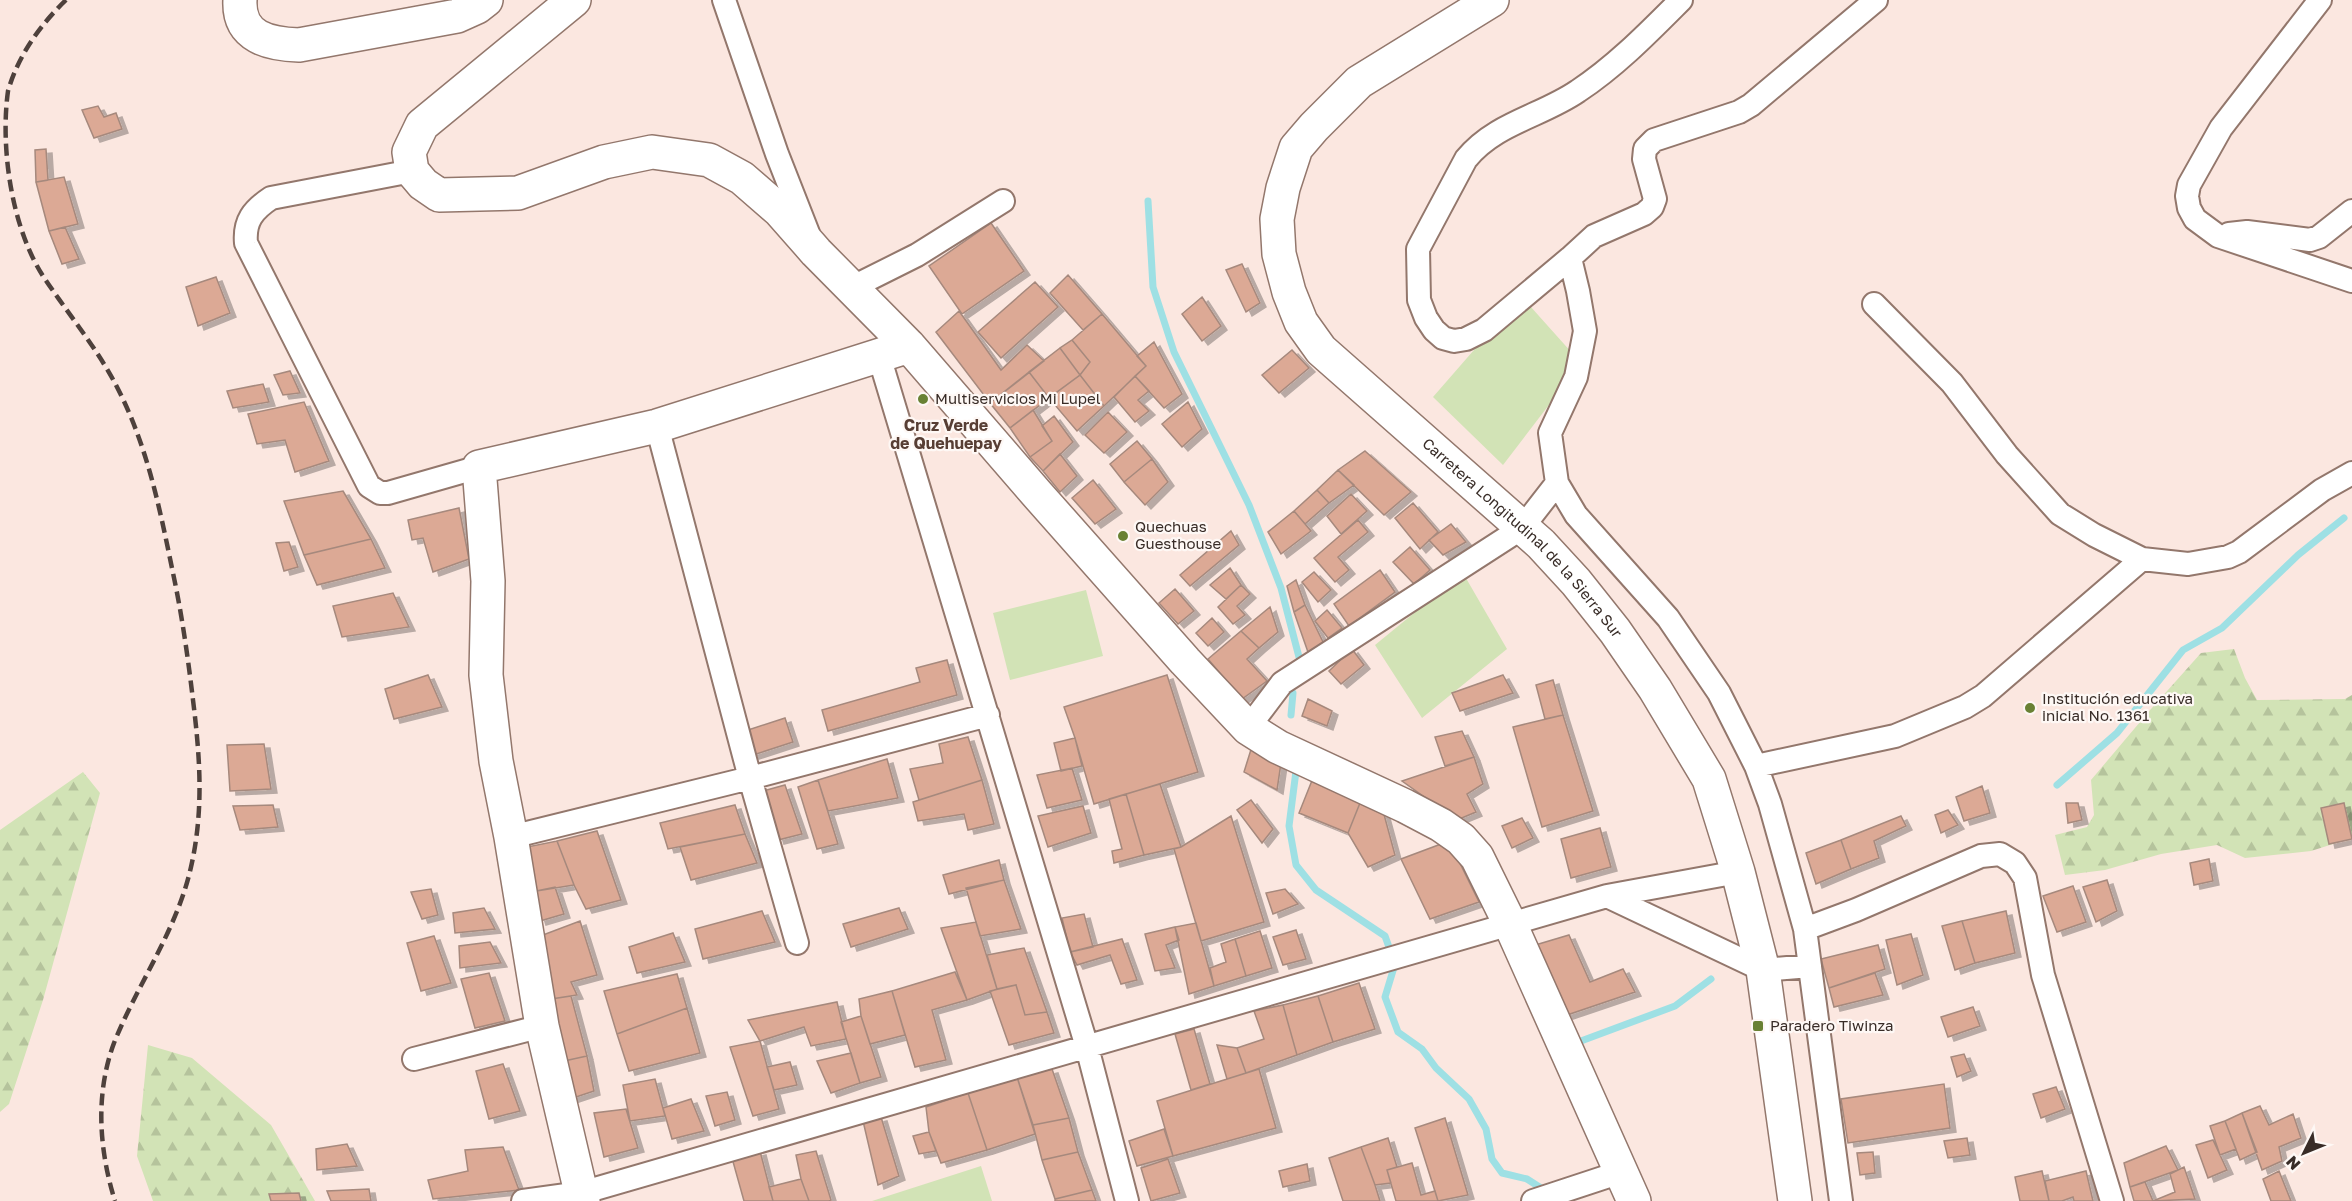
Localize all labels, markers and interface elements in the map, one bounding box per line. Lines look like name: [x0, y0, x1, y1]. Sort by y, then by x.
place label: Multiservicios Mi Lupel: [935, 389, 1101, 407]
marker: Multiservicios Mi Lupel: [916, 392, 930, 406]
district label: Cruz Verde de Quehuepay: [890, 415, 1002, 453]
street label: Carretera Longitudinal de la Sierra Sur: [1419, 434, 1627, 641]
place label: Quechuas Guesthouse: [1135, 517, 1222, 552]
marker: Quechuas Guesthouse: [1116, 529, 1130, 543]
place label: Institución educativa inicial No. 1361: [2042, 689, 2193, 724]
marker: Institución educativa inicial No. 1361: [2023, 701, 2037, 715]
place label: Paradero Tiwinza: [1770, 1016, 1894, 1034]
marker: Paradero Tiwinza: [1751, 1019, 1765, 1033]
north arrow: [2274, 1123, 2334, 1183]
text: N: [2282, 1152, 2304, 1175]

